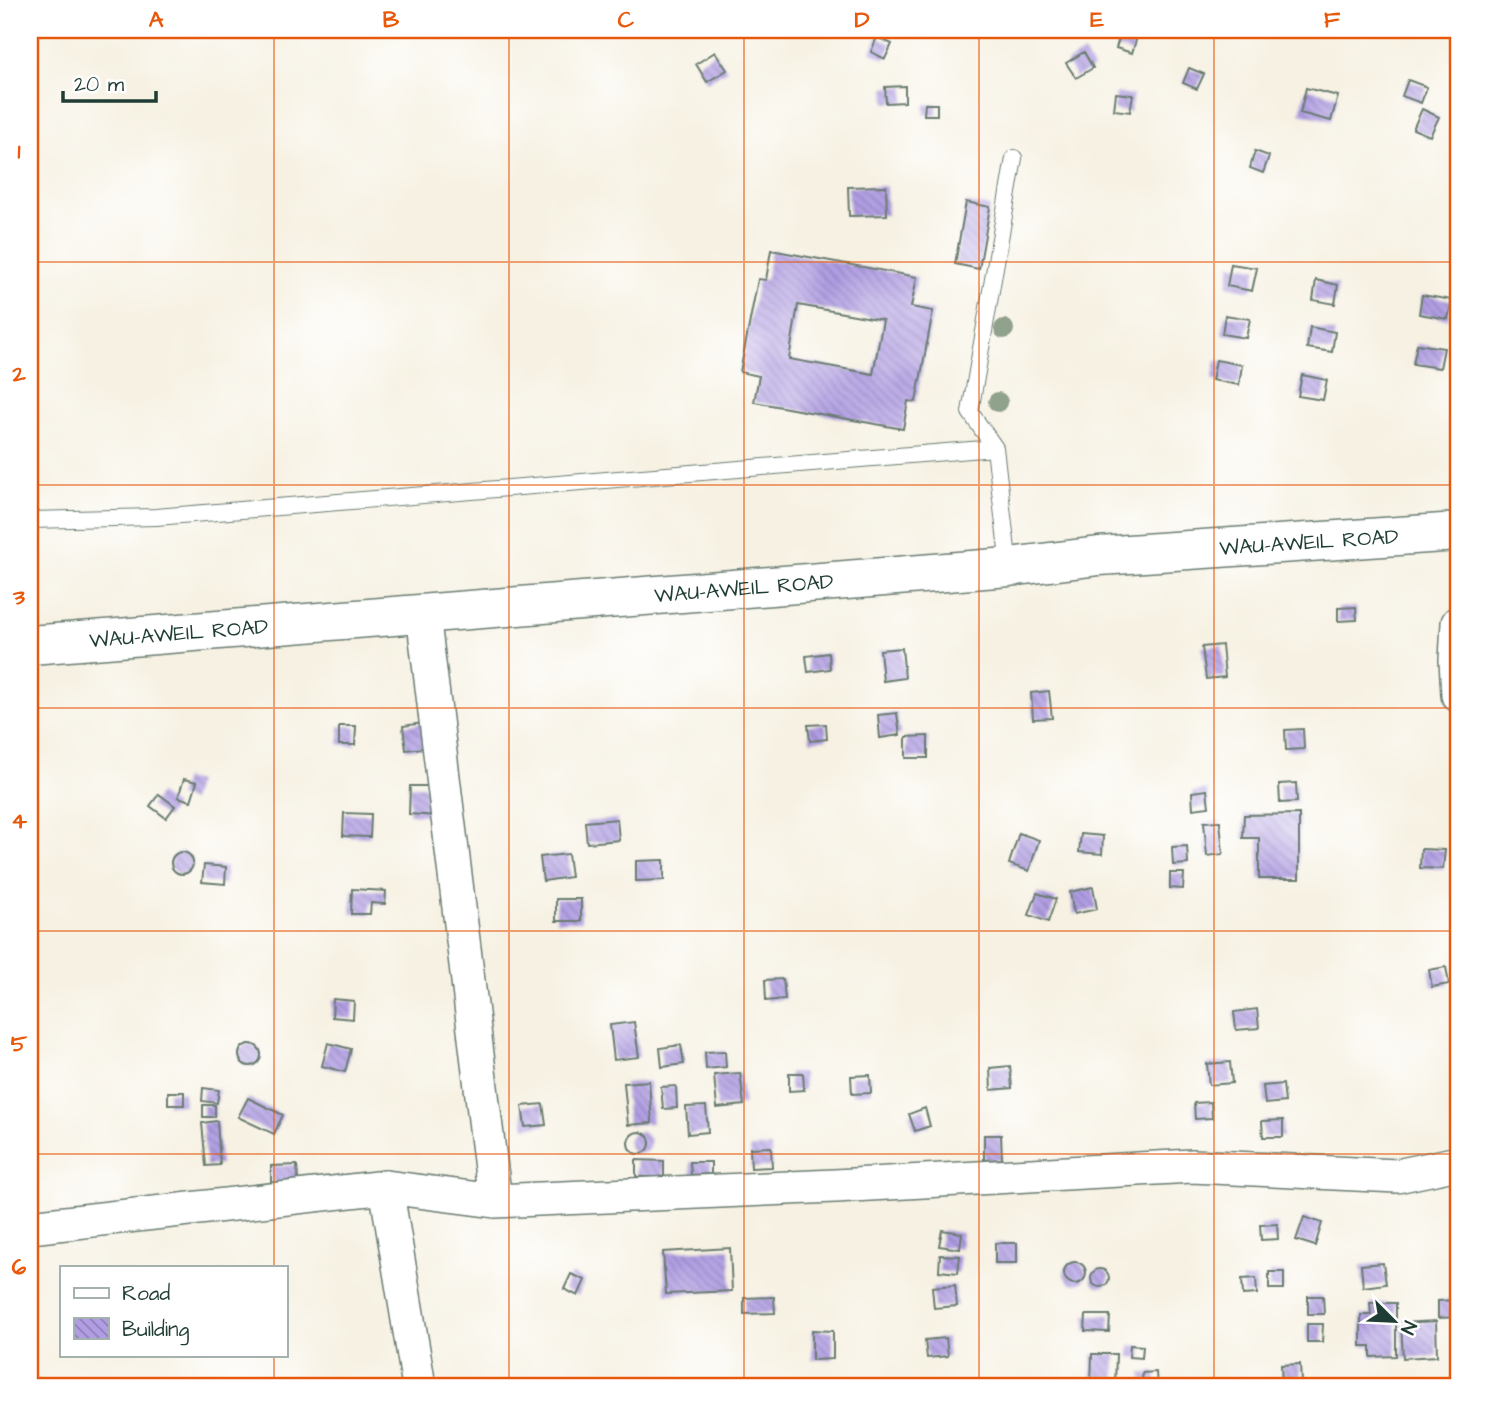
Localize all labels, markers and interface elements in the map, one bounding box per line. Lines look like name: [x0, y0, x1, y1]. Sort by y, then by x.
text: A: [149, 4, 164, 36]
text: B: [383, 4, 400, 36]
text: C: [618, 4, 635, 36]
text: D: [855, 4, 870, 36]
text: E: [1090, 4, 1104, 36]
text: F: [1324, 4, 1341, 36]
scale bar: [63, 60, 156, 104]
text: 20 m: [74, 70, 125, 99]
text: 1: [18, 135, 21, 167]
text: 2: [11, 358, 26, 390]
street label: WAU-AWEIL ROAD: [1218, 521, 1400, 562]
street label: WAU-AWEIL ROAD: [653, 567, 835, 610]
text: 3: [12, 581, 25, 613]
street label: WAU-AWEIL ROAD: [88, 612, 270, 655]
text: 4: [11, 805, 27, 837]
text: 5: [11, 1028, 28, 1060]
text: 6: [12, 1251, 27, 1283]
legend: [60, 1266, 287, 1356]
text: Road: [122, 1279, 170, 1308]
north arrow: [1358, 1286, 1428, 1356]
text: Building: [122, 1315, 190, 1346]
text: N: [1393, 1316, 1423, 1338]

